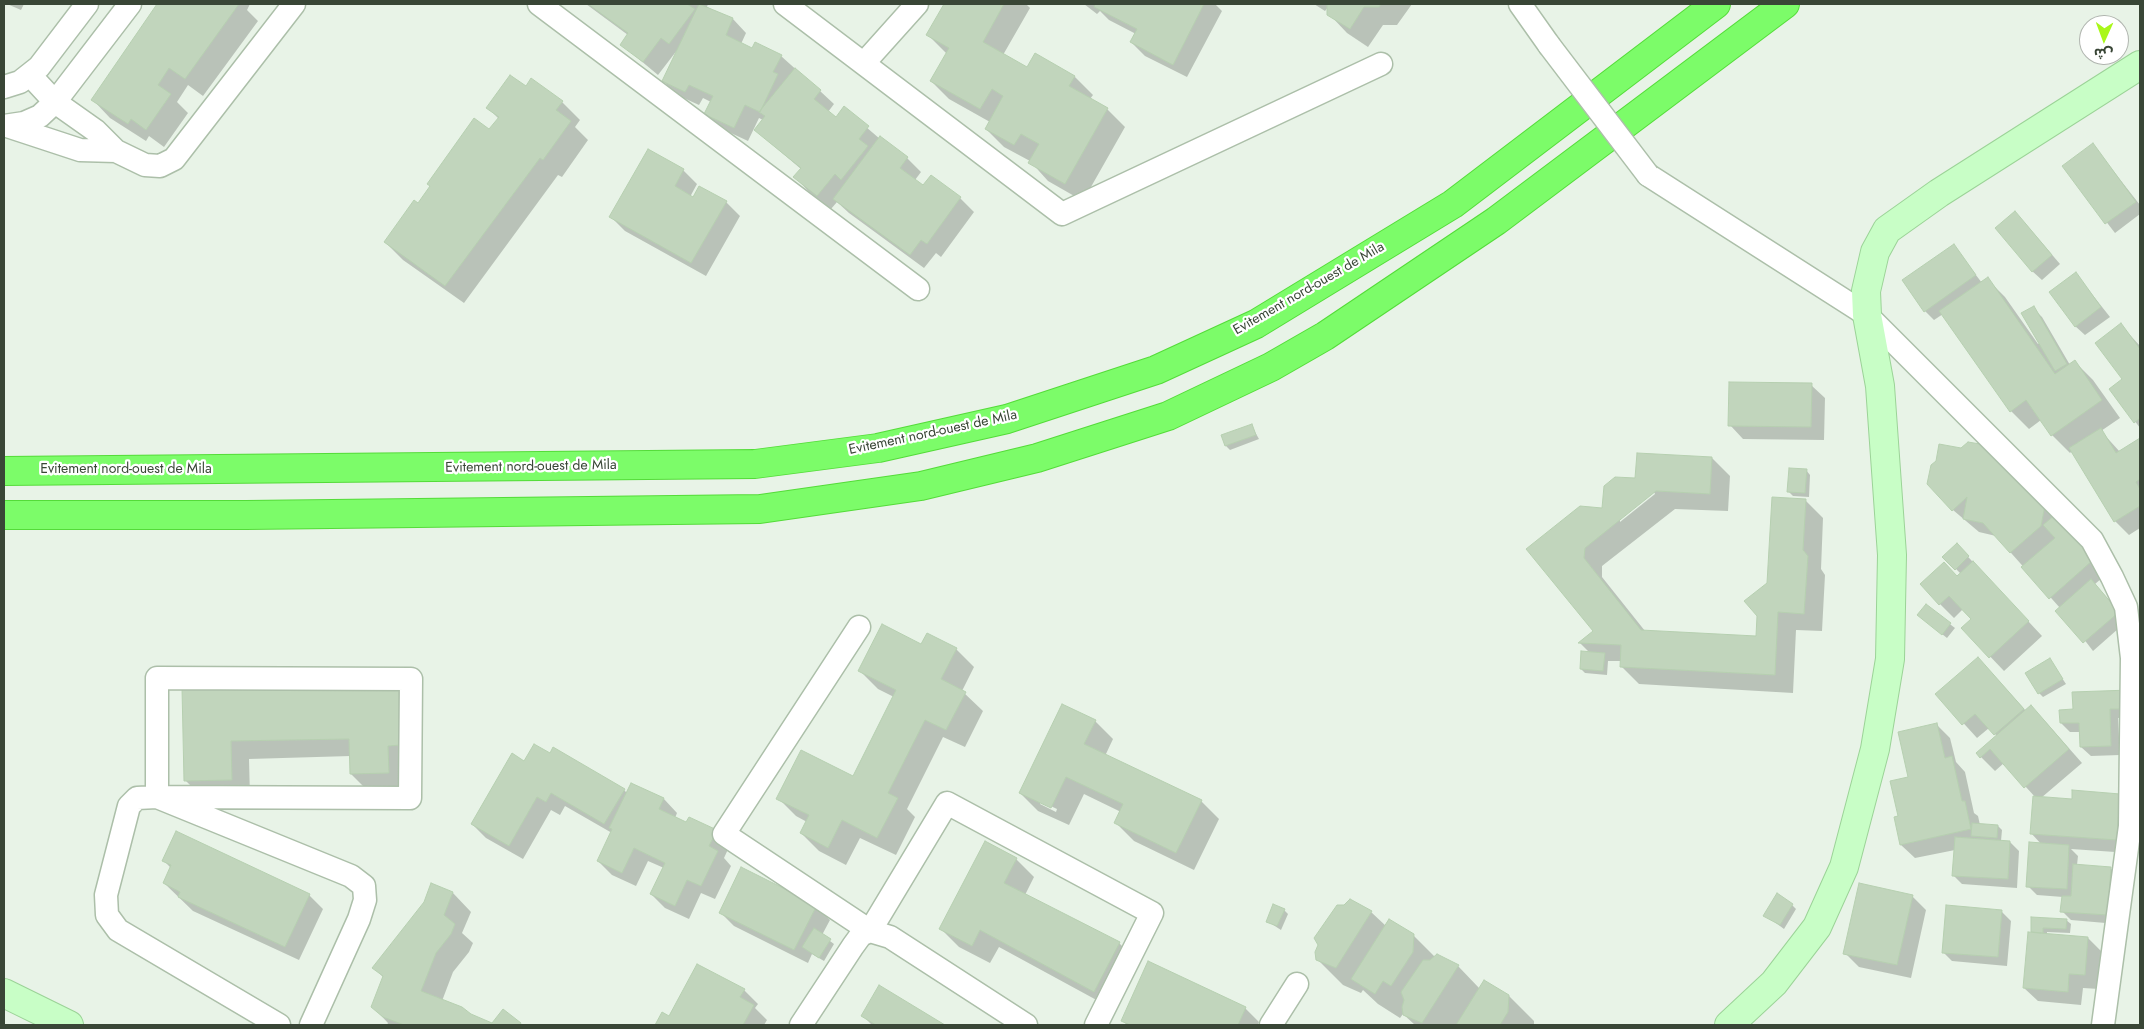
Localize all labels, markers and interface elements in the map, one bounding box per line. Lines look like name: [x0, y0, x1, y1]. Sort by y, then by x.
north arrow: [2079, 15, 2129, 65]
text: ش: [2094, 44, 2113, 64]
street label: Evitement nord-ouest de Mila: [1231, 239, 1387, 339]
street label: Evitement nord-ouest de Mila: [847, 407, 1019, 459]
street label: Evitement nord-ouest de Mila: [445, 457, 617, 477]
street label: Evitement nord-ouest de Mila: [40, 462, 212, 478]

